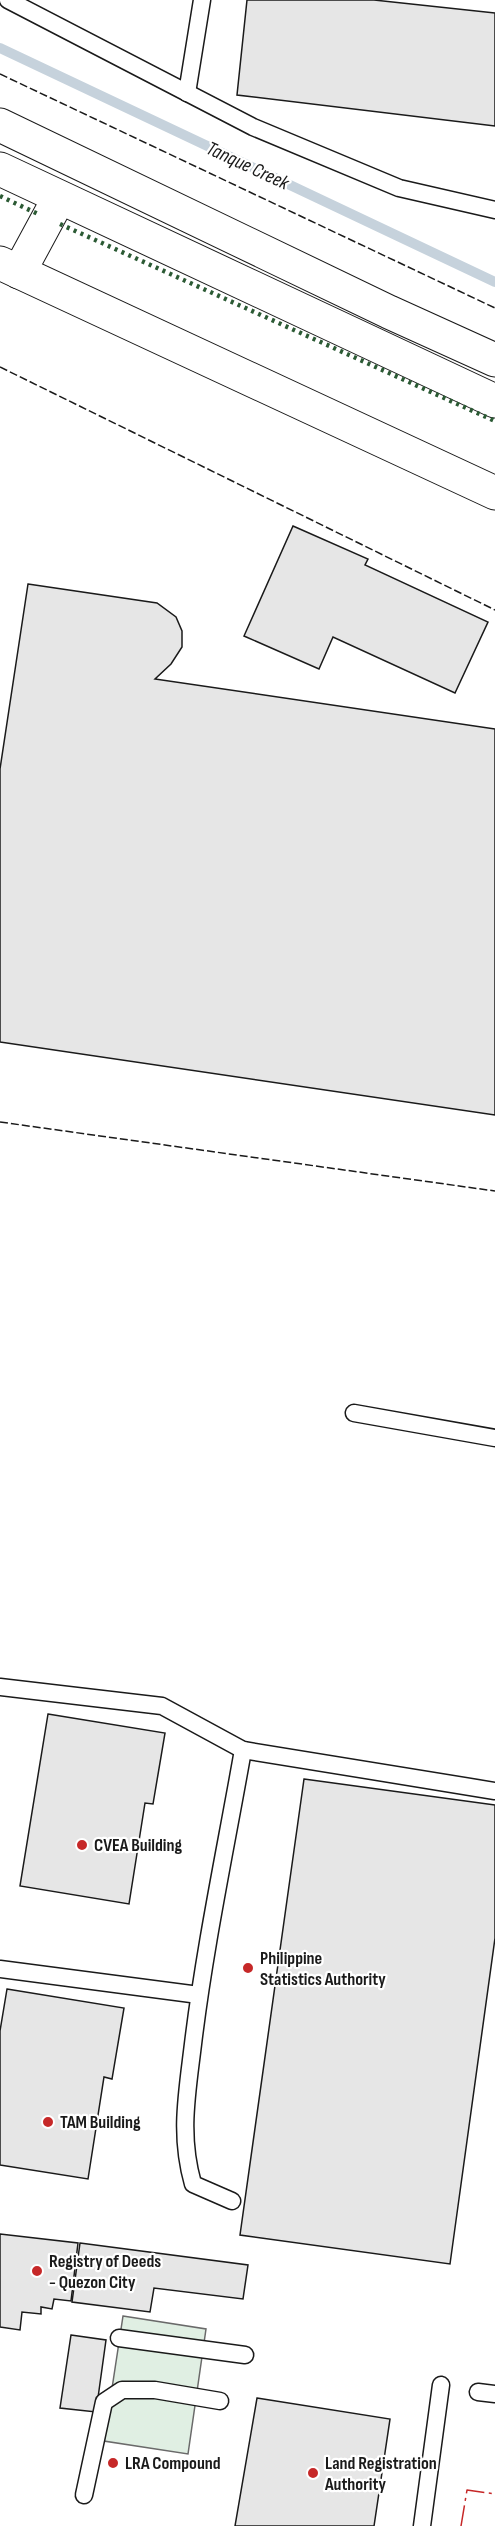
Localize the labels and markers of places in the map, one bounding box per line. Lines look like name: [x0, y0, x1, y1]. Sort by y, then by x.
place label: CVEA Building: [94, 1835, 182, 1856]
marker: CVEA Building: [75, 1838, 89, 1852]
place label: Philippine Statistics Authority: [260, 1948, 386, 1990]
marker: Philippine Statistics Authority: [241, 1961, 255, 1975]
place label: TAM Building: [60, 2112, 141, 2133]
marker: TAM Building: [41, 2115, 55, 2129]
place label: Registry of Deeds - Quezon City: [49, 2251, 161, 2293]
marker: Registry of Deeds - Quezon City: [30, 2264, 44, 2278]
place label: LRA Compound: [125, 2453, 221, 2474]
place label: Land Registration Authority: [324, 2453, 437, 2495]
marker: LRA Compound: [106, 2456, 120, 2470]
marker: Land Registration Authority: [306, 2466, 320, 2480]

